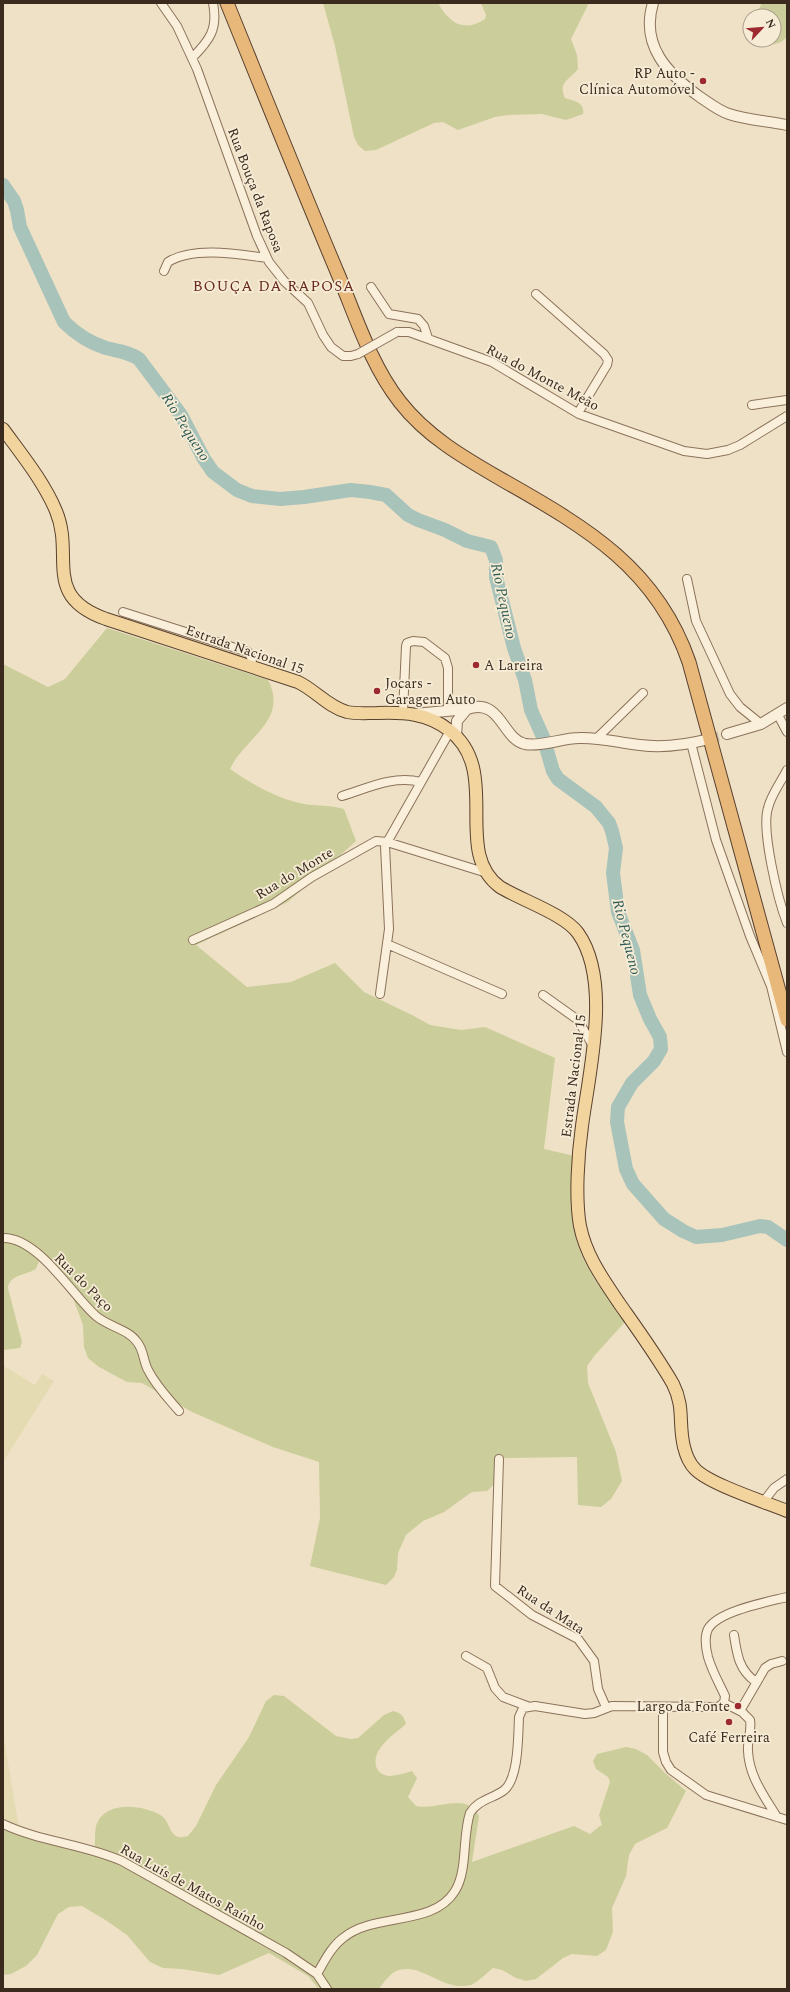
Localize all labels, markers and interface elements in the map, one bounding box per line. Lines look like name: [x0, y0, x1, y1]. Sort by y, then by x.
north arrow: [742, 8, 782, 48]
text: N: [761, 16, 780, 32]
place label: RP Auto - Clínica Automóvel: [579, 63, 695, 100]
marker: RP Auto - Clínica Automóvel: [698, 76, 708, 86]
street label: Rua Bouça da Raposa: [222, 125, 289, 256]
district label: BOUÇA DA RAPOSA: [193, 275, 355, 298]
street label: Rua do Monte Meão: [482, 339, 603, 416]
water label: Rio Pequeno: [155, 388, 216, 466]
water label: Rio Pequeno: [484, 561, 523, 641]
street label: Estrada Nacional 15: [183, 619, 307, 680]
place label: A Lareira: [484, 655, 543, 676]
marker: A Lareira: [471, 660, 481, 670]
place label: Jocars - Garagem Auto: [385, 673, 475, 710]
marker: Jocars - Garagem Auto: [372, 686, 382, 696]
street label: Rua do Monte: [251, 842, 337, 905]
water label: Rio Pequeno: [606, 897, 647, 977]
street label: Estrada Nacional 15: [556, 1013, 591, 1139]
street label: Rua do Paço: [49, 1248, 118, 1317]
street label: Rua da Mata: [512, 1579, 589, 1639]
place label: Largo da Fonte: [636, 1696, 730, 1717]
marker: Largo da Fonte: [733, 1701, 743, 1711]
marker: Café Ferreira: [724, 1717, 734, 1727]
place label: Café Ferreira: [688, 1727, 770, 1748]
street label: Rua Luís de Matos Raínho: [116, 1839, 269, 1936]

